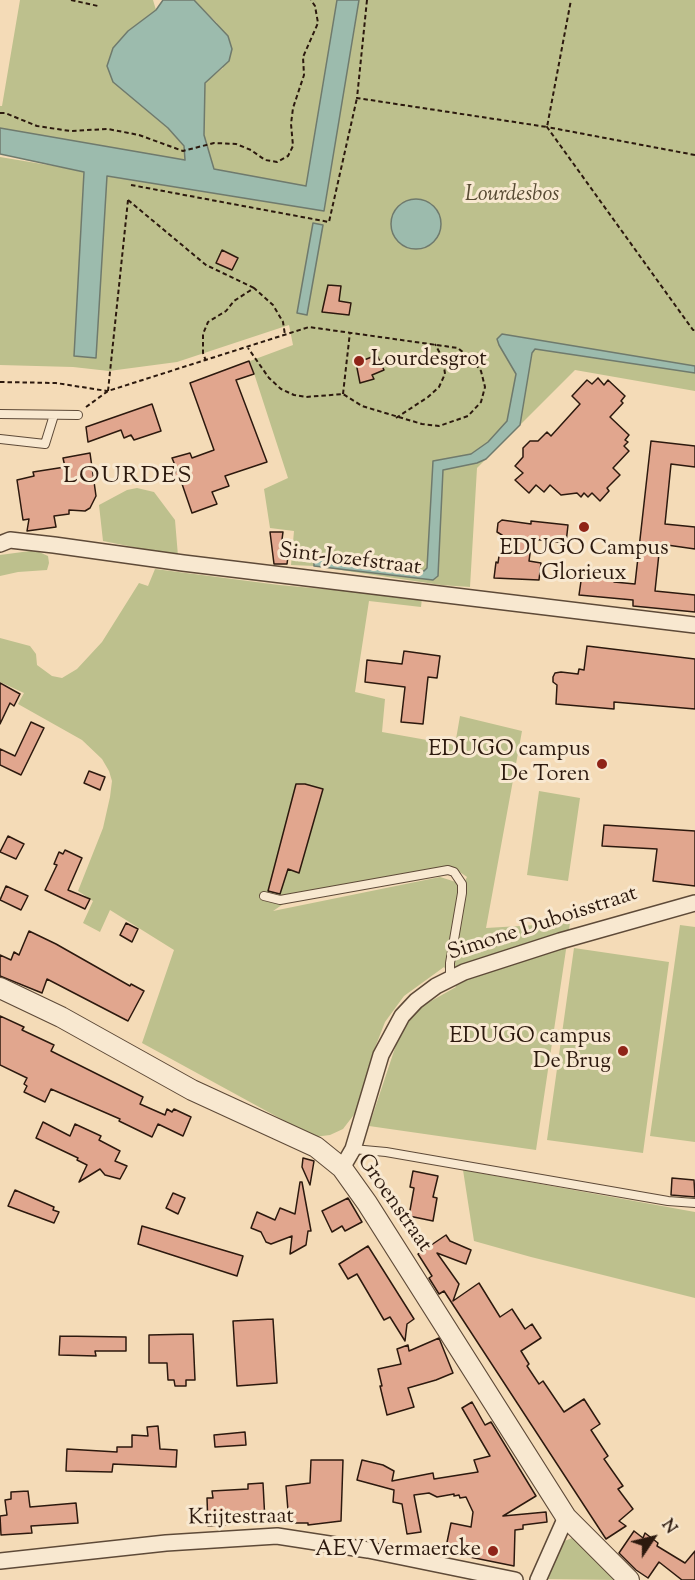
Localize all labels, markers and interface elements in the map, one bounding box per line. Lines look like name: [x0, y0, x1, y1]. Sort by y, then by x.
park label: Lourdesbos: [465, 183, 559, 209]
place label: Lourdesgrot: [371, 348, 487, 374]
marker: Lourdesgrot: [352, 354, 366, 368]
district label: LOURDES: [63, 464, 193, 492]
marker: EDUGO Campus Glorieux: [577, 520, 591, 534]
place label: EDUGO Campus Glorieux: [499, 537, 669, 588]
street label: Sint-Jozefstraat: [277, 539, 423, 583]
place label: EDUGO campus De Toren: [428, 738, 590, 790]
marker: EDUGO campus De Toren: [595, 757, 609, 771]
street label: Simone Duboisstraat: [445, 882, 641, 968]
place label: EDUGO campus De Brug: [449, 1025, 611, 1076]
marker: EDUGO campus De Brug: [616, 1044, 630, 1058]
street label: Groenstraat: [350, 1150, 436, 1258]
street label: Krijtestraat: [188, 1505, 294, 1533]
north arrow: [623, 1508, 683, 1568]
text: N: [655, 1516, 681, 1539]
place label: AEV Vermaercke: [315, 1538, 481, 1564]
marker: AEV Vermaercke: [486, 1544, 500, 1558]

